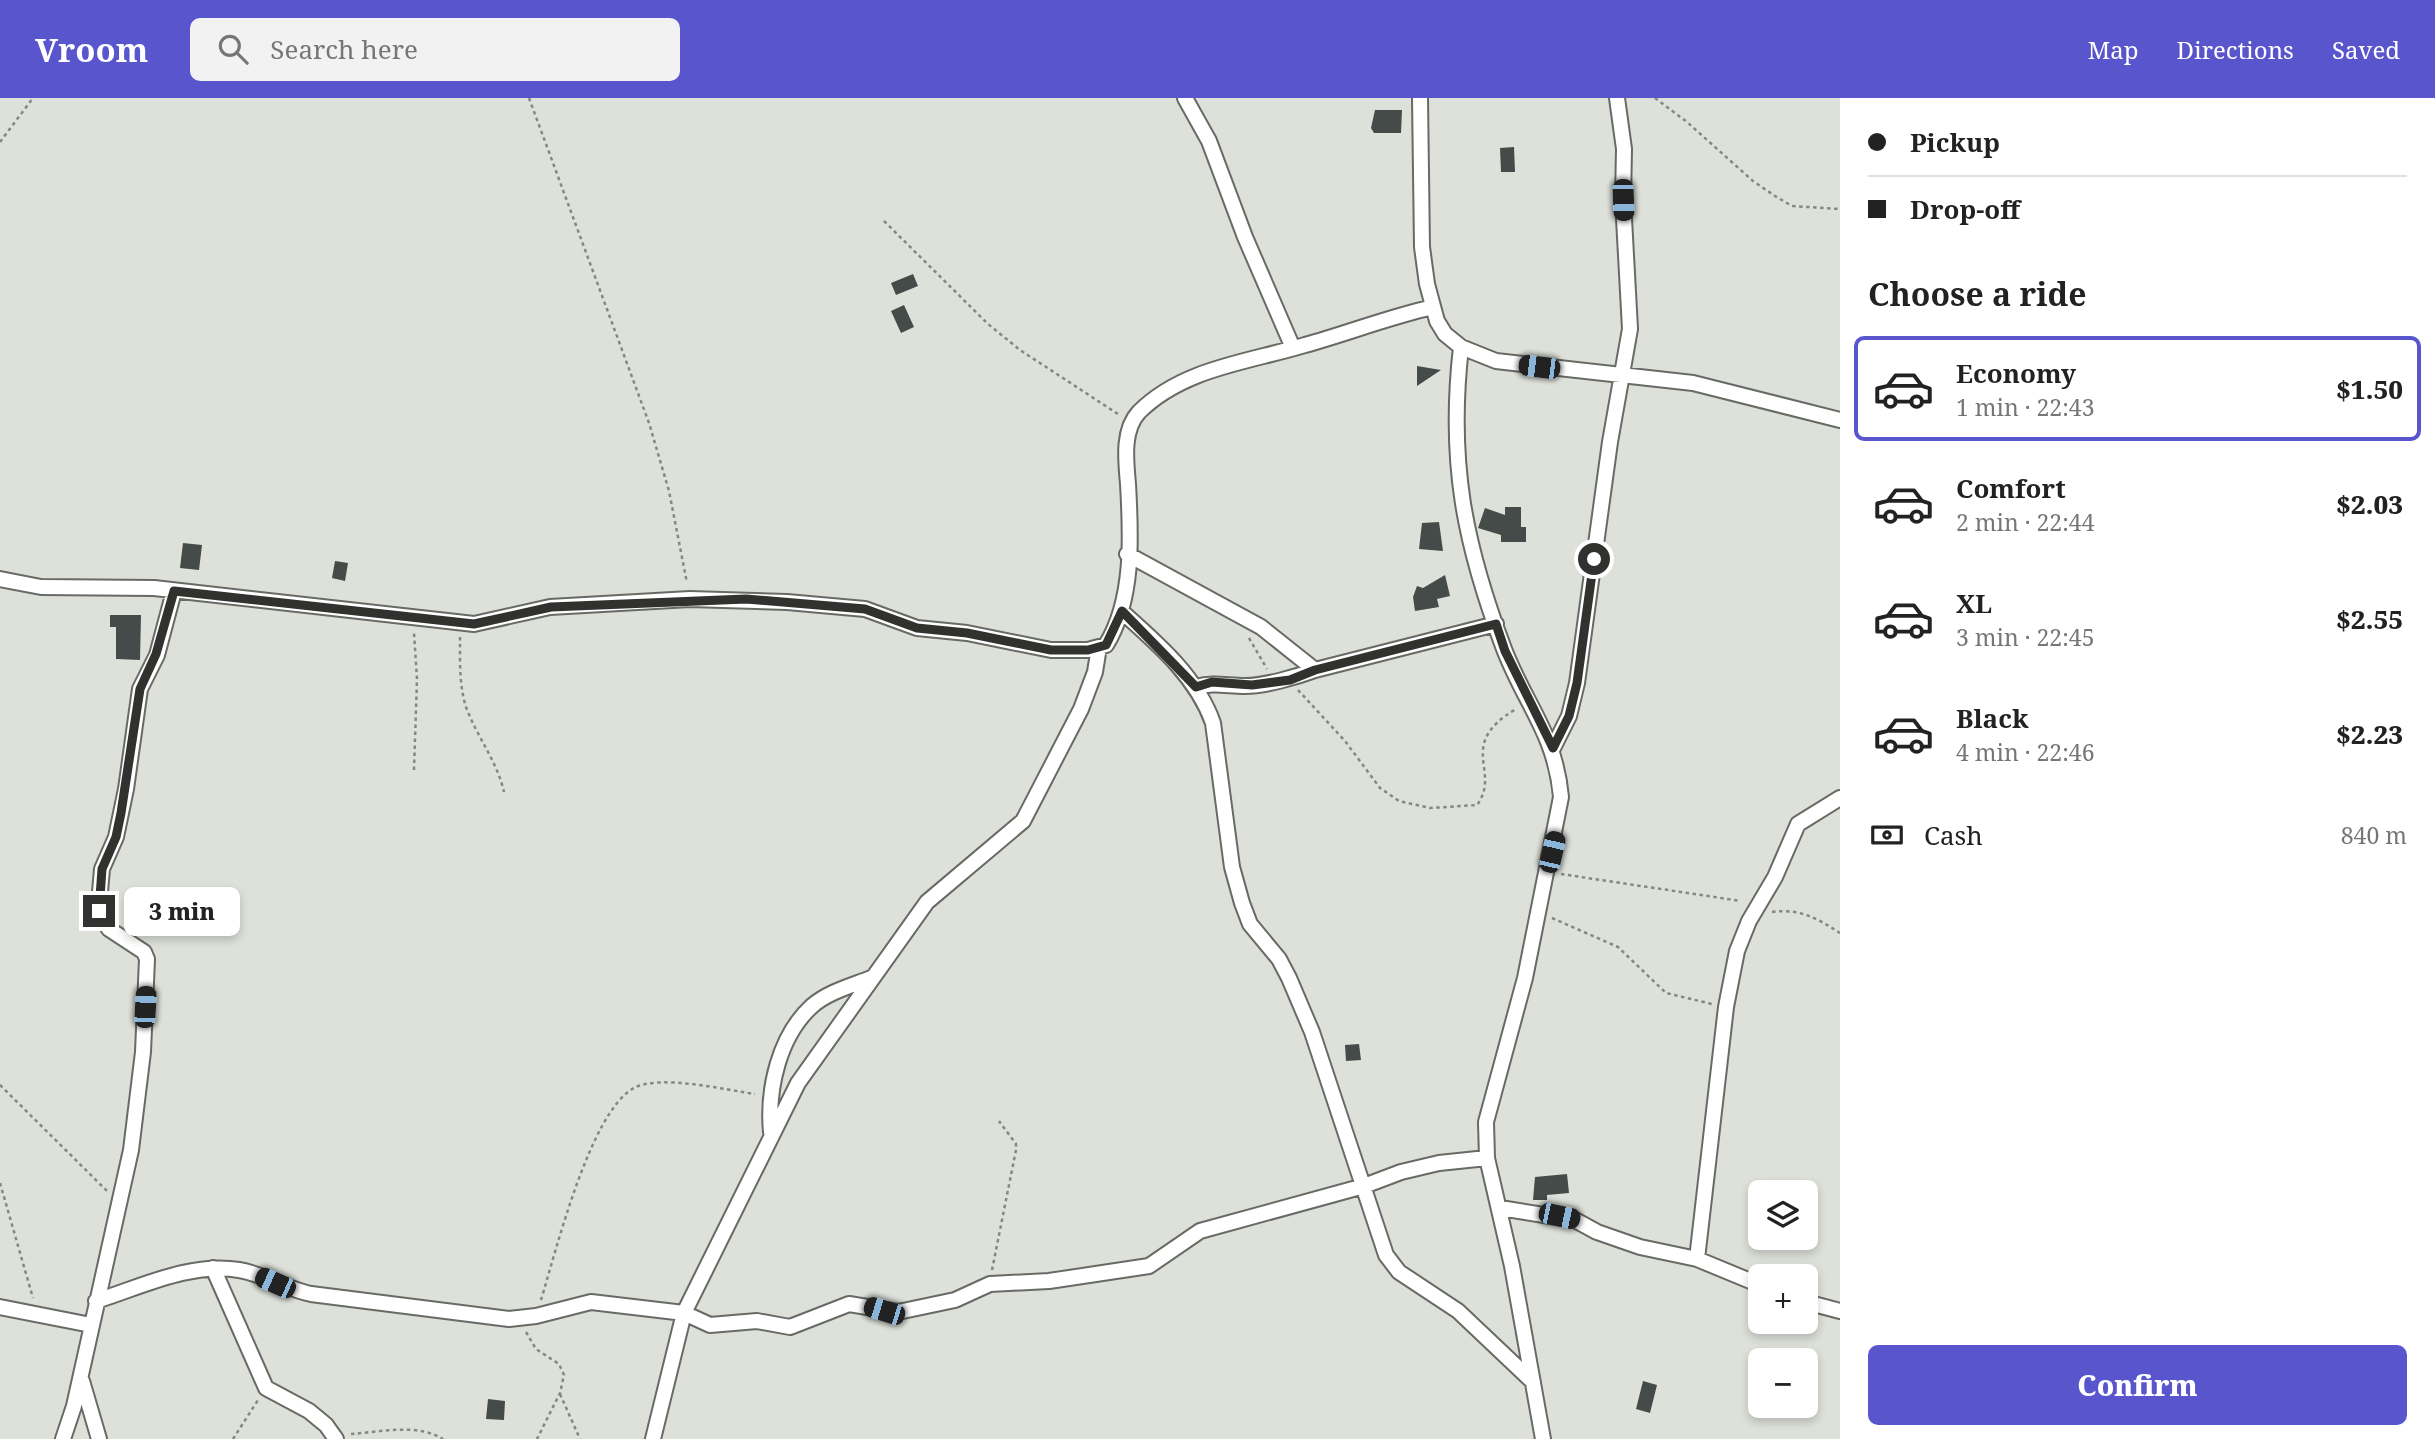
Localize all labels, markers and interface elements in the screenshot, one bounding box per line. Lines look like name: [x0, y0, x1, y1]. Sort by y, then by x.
search box: [190, 18, 680, 81]
text: Vroom: [35, 27, 148, 72]
icon: search: [214, 30, 252, 68]
text: Search here: [270, 31, 418, 67]
text: Map: [2088, 33, 2139, 66]
text: Directions: [2177, 33, 2294, 66]
text: Saved: [2332, 33, 2400, 66]
text: Pickup: [1910, 124, 2000, 160]
car: [1612, 179, 1635, 221]
text: Drop-off: [1910, 191, 2020, 227]
text: Choose a ride: [1868, 272, 2087, 315]
car: [1517, 354, 1562, 380]
text: Economy: [1956, 355, 2076, 391]
icon: car: [1872, 357, 1935, 420]
text: $1.50: [2336, 371, 2403, 407]
text: 1 min · 22:43: [1956, 391, 2094, 423]
text: Comfort: [1956, 470, 2066, 506]
icon: car: [1872, 472, 1935, 535]
text: $2.03: [2336, 486, 2403, 522]
text: 2 min · 22:44: [1956, 506, 2094, 538]
route start: [1578, 543, 1610, 575]
text: XL: [1956, 585, 1992, 621]
icon: car: [1872, 587, 1935, 650]
text: $2.55: [2336, 601, 2403, 637]
text: 3 min · 22:45: [1956, 621, 2094, 653]
text: Black: [1956, 700, 2029, 736]
icon: car: [1872, 702, 1935, 765]
text: $2.23: [2336, 716, 2403, 752]
text: 4 min · 22:46: [1956, 736, 2094, 768]
icon: cash: [1868, 816, 1906, 854]
text: Cash: [1924, 817, 1983, 853]
text: 840 m: [2341, 819, 2407, 851]
car: [1538, 829, 1567, 875]
callout: 3 min: [124, 886, 239, 936]
route end: [83, 895, 115, 927]
text: 3 min: [149, 895, 215, 927]
car: [134, 985, 157, 1029]
map controls: [1748, 1180, 1818, 1418]
button: layers: [1748, 1180, 1818, 1250]
car: [1537, 1201, 1582, 1231]
button: +: [1748, 1264, 1818, 1334]
car: [252, 1265, 299, 1301]
car: [861, 1295, 908, 1327]
button: Confirm: [1868, 1345, 2407, 1425]
button: −: [1748, 1348, 1818, 1418]

